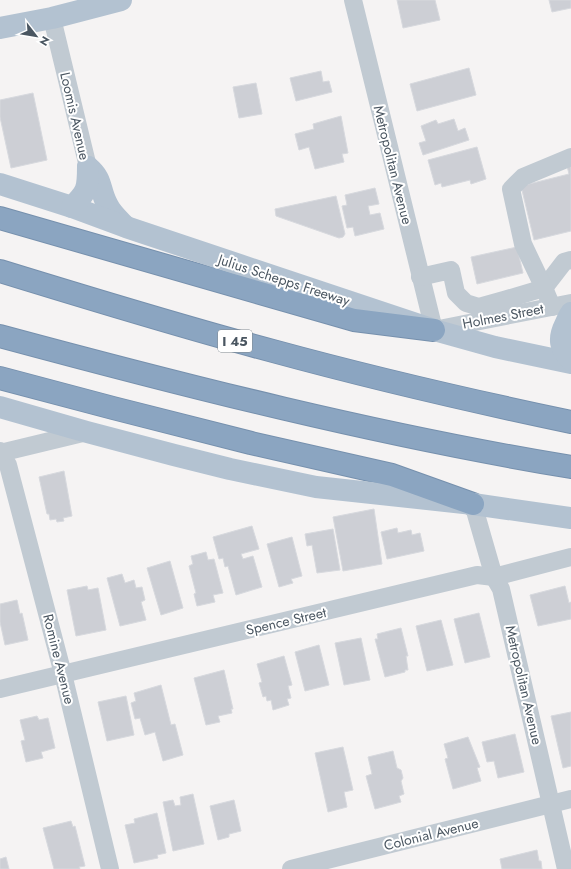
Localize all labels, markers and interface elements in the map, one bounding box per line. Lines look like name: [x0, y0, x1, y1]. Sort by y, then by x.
north arrow: [16, 16, 56, 56]
text: N: [35, 33, 54, 49]
street label: Loomis Avenue: [55, 70, 95, 162]
street label: Metropolitan Avenue: [369, 103, 417, 227]
street label: Julius Schepps Freeway: [214, 249, 353, 311]
street label: Holmes Street: [461, 298, 546, 334]
road number: I 45: [218, 330, 252, 352]
street label: Spence Street: [244, 602, 329, 640]
street label: Romine Avenue: [38, 612, 80, 706]
street label: Metropolitan Avenue: [501, 623, 547, 747]
street label: Colonial Avenue: [382, 813, 480, 855]

